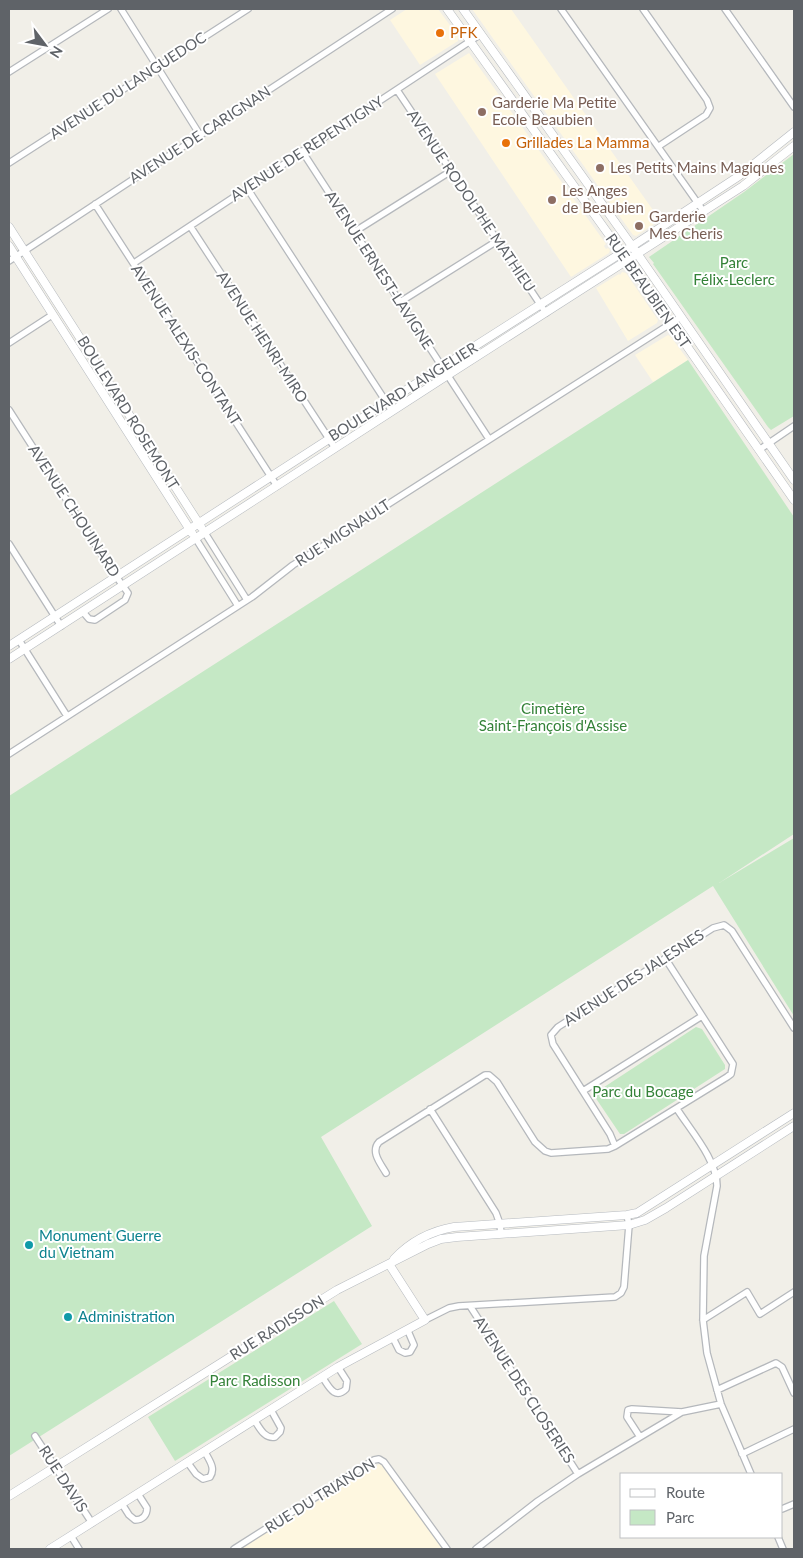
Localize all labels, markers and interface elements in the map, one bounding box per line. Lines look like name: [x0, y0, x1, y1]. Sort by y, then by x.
north arrow: [20, 20, 70, 70]
place label: PFK: [450, 23, 477, 41]
marker: PFK: [434, 27, 446, 39]
street label: AVENUE DU LANGUEDOC: [46, 29, 210, 143]
street label: AVENUE DE CARIGNAN: [125, 82, 273, 187]
street label: AVENUE DE REPENTIGNY: [226, 92, 387, 204]
place label: Garderie Ma Petite Ecole Beaubien: [492, 93, 617, 128]
street label: AVENUE RODOLPHE MATHIEU: [404, 106, 540, 295]
marker: Garderie Ma Petite Ecole Beaubien: [476, 106, 488, 118]
place label: Grillades La Mamma: [516, 133, 649, 151]
marker: Grillades La Mamma: [500, 137, 512, 149]
place label: Les Petits Mains Magiques: [610, 158, 784, 176]
marker: Les Petits Mains Magiques: [594, 162, 606, 174]
place label: Les Anges de Beaubien: [562, 181, 644, 216]
street label: AVENUE ERNEST-LAVIGNE: [322, 187, 438, 352]
marker: Les Anges de Beaubien: [546, 194, 558, 206]
place label: Garderie Mes Cheris: [649, 207, 723, 242]
marker: Garderie Mes Cheris: [633, 220, 645, 232]
street label: RUE BEAUBIEN EST: [603, 230, 695, 351]
park label: Parc Félix-Leclerc: [693, 253, 775, 288]
street label: AVENUE ALEXIS-CONTANT: [128, 261, 246, 428]
street label: AVENUE HENRI-MIRO: [214, 267, 312, 406]
street label: BOULEVARD ROSEMONT: [74, 332, 184, 493]
street label: BOULEVARD LANGELIER: [325, 338, 481, 444]
street label: AVENUE CHOUINARD: [25, 441, 124, 580]
street label: RUE MIGNAULT: [292, 495, 393, 570]
park label: Cimetière Saint-François d'Assise: [479, 699, 627, 734]
street label: AVENUE DES JALESNES: [560, 925, 707, 1029]
park label: Parc du Bocage: [592, 1082, 694, 1100]
place label: Monument Guerre du Vietnam: [39, 1226, 161, 1261]
marker: Monument Guerre du Vietnam: [23, 1239, 35, 1251]
street label: RUE RADISSON: [226, 1291, 327, 1363]
place label: Administration: [78, 1307, 175, 1325]
marker: Administration: [62, 1311, 74, 1323]
street label: AVENUE DES CLOSERIES: [471, 1313, 579, 1466]
park label: Parc Radisson: [210, 1371, 300, 1389]
street label: RUE DAVIS: [36, 1442, 92, 1515]
street label: RUE DU TRIANON: [261, 1454, 378, 1536]
legend: [620, 1473, 783, 1538]
text: Route: [666, 1483, 705, 1501]
text: Parc: [666, 1508, 695, 1526]

